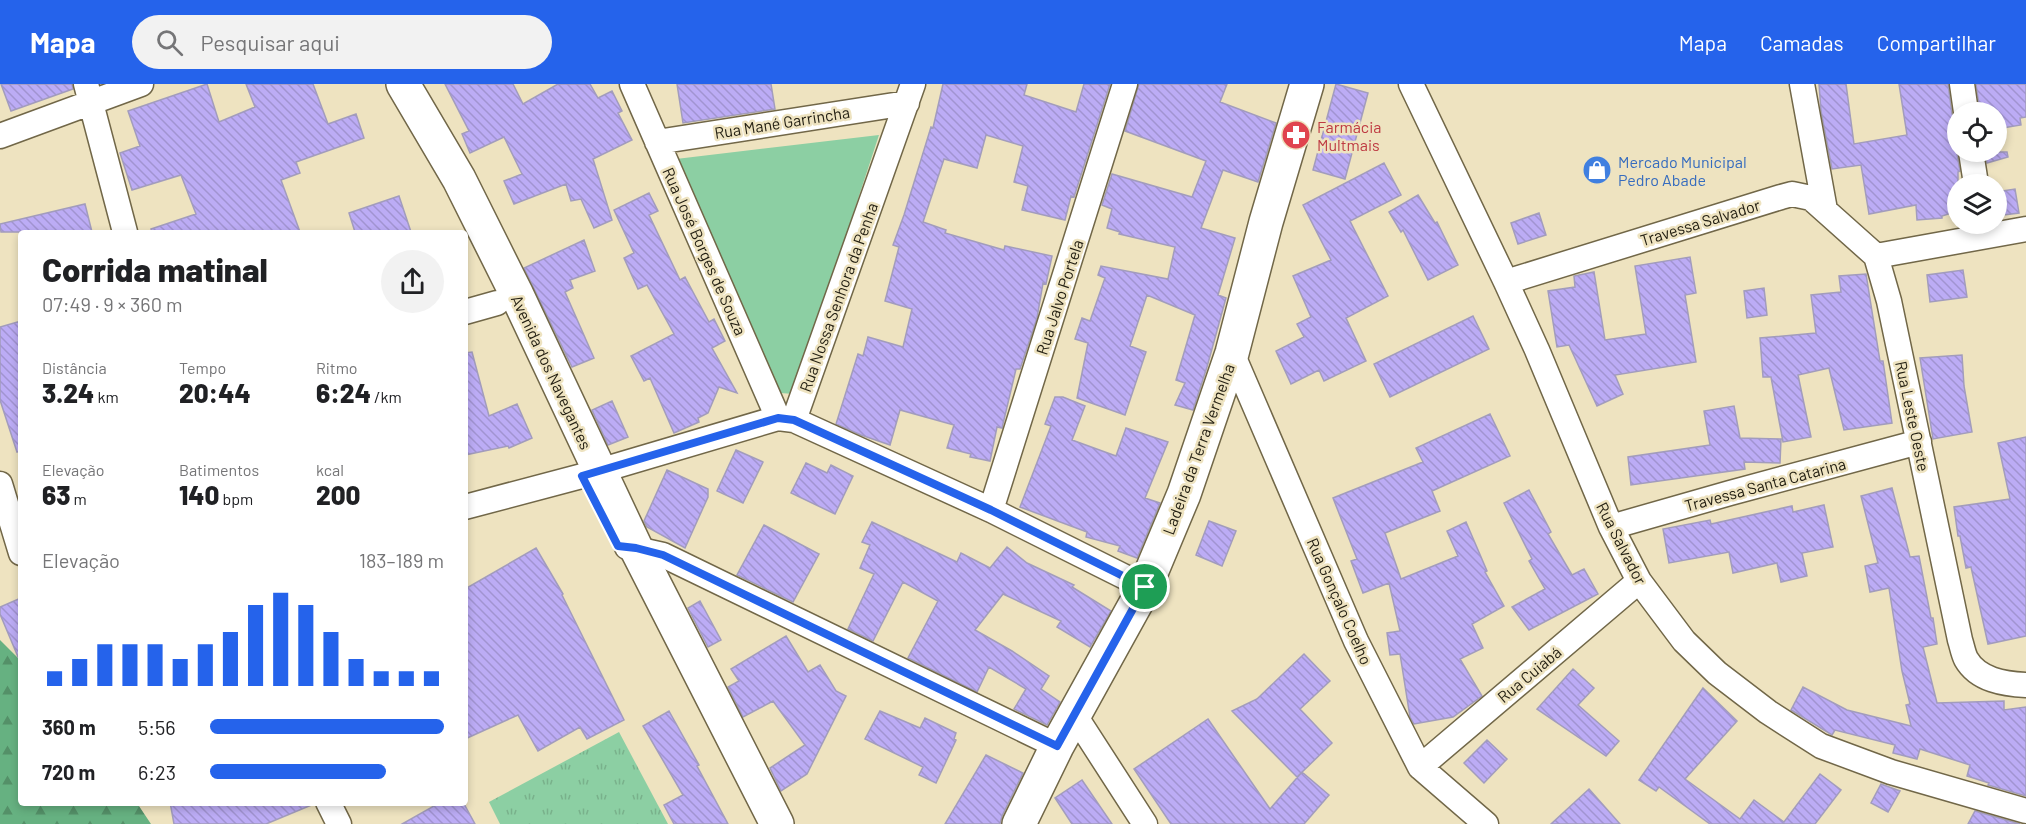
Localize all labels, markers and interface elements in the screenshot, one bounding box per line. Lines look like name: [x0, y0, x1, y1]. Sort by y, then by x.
search box: [132, 15, 552, 69]
text: Mapa: [30, 25, 96, 59]
icon: search: [153, 26, 186, 59]
text: Pesquisar aqui: [201, 29, 340, 55]
text: Mapa: [1679, 30, 1727, 55]
text: Camadas: [1760, 30, 1844, 55]
text: Compartilhar: [1877, 30, 1996, 55]
street label: Rua Mané Garrincha: [713, 102, 851, 142]
map controls: [1947, 102, 2007, 234]
button: locate: [1947, 102, 2007, 162]
place label: Farmácia Multmais: [1317, 117, 1381, 154]
pharmacy icon: Farmácia Multmais: [1280, 119, 1312, 151]
place label: Mercado Municipal Pedro Abade: [1618, 152, 1747, 189]
shop icon: Mercado Municipal Pedro Abade: [1581, 154, 1613, 186]
street label: Rua José Borges de Souza: [659, 164, 751, 338]
button: layers: [1947, 174, 2007, 234]
street label: Travessa Salvador: [1638, 195, 1762, 249]
street label: Rua Nossa Senhora da Penha: [795, 200, 881, 394]
street label: Rua Jalvo Portela: [1031, 237, 1087, 357]
text: Corrida matinal: [42, 249, 268, 289]
button: share: [381, 250, 444, 313]
text: 07:49 · 9 × 360 m: [42, 292, 182, 316]
street label: Avenida dos Navegantes: [508, 292, 596, 452]
text: Distância: [42, 358, 107, 377]
text: Tempo: [179, 358, 226, 377]
text: Ritmo: [316, 358, 358, 377]
street label: Rua Leste Oeste: [1892, 359, 1934, 473]
street label: Ladeira da Terra Vermelha: [1158, 361, 1238, 537]
text: 3.24: [42, 377, 94, 408]
text: 20:44: [179, 377, 251, 408]
text: 6:24: [316, 377, 371, 408]
text: km: [94, 387, 119, 406]
text: /km: [371, 387, 402, 406]
street label: Travessa Santa Catarina: [1682, 453, 1848, 515]
text: Elevação: [42, 460, 104, 479]
text: Batimentos: [179, 460, 259, 479]
text: kcal: [316, 460, 344, 479]
text: 63: [42, 479, 70, 510]
text: 140: [179, 479, 219, 510]
text: 200: [316, 479, 360, 510]
text: m: [70, 489, 87, 508]
text: bpm: [219, 489, 253, 508]
street label: Rua Salvador: [1593, 499, 1651, 587]
street label: Rua Gonçalo Coelho: [1304, 535, 1376, 667]
text: Elevação: [42, 548, 120, 572]
text: 183–189 m: [359, 548, 444, 572]
pin: [1119, 561, 1170, 612]
icon: arrive: [1128, 570, 1161, 603]
street label: Rua Cuiabá: [1493, 642, 1565, 706]
text: 360 m: [42, 715, 96, 739]
text: 5:56: [138, 715, 176, 739]
text: 720 m: [42, 760, 95, 784]
text: 6:23: [138, 760, 176, 784]

